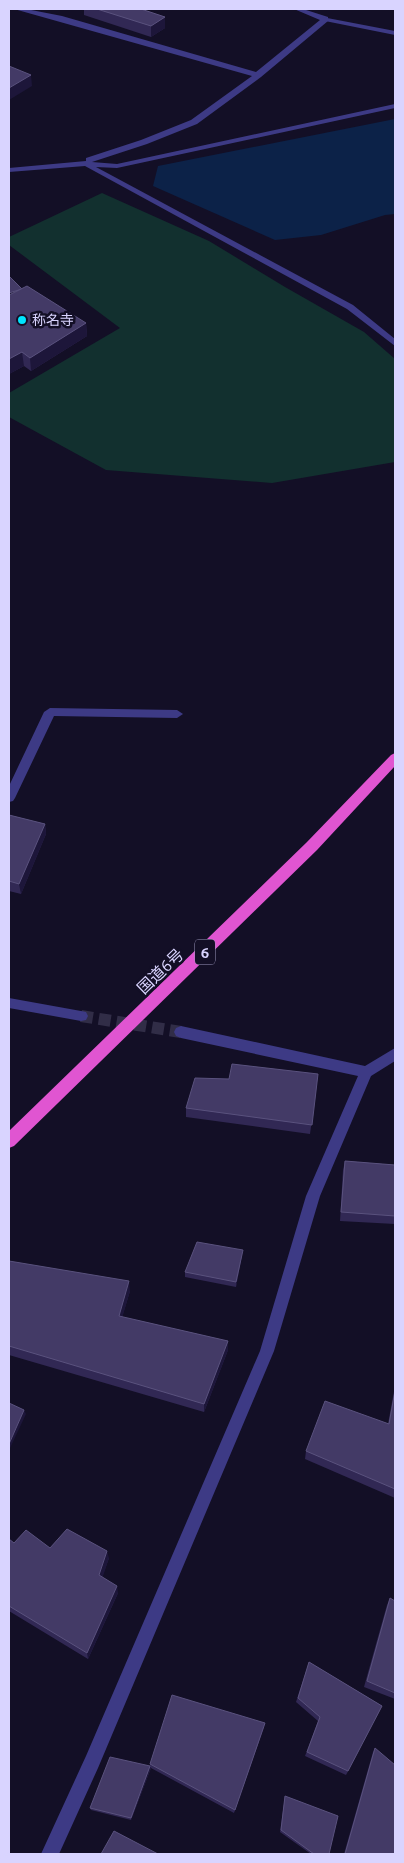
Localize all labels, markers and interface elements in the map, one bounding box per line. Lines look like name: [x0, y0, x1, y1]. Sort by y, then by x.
place label: 称名寺: [32, 312, 74, 328]
marker: 称名寺: [16, 314, 28, 326]
road number: 6: [195, 940, 215, 964]
street label: 国道6号: [133, 945, 187, 997]

